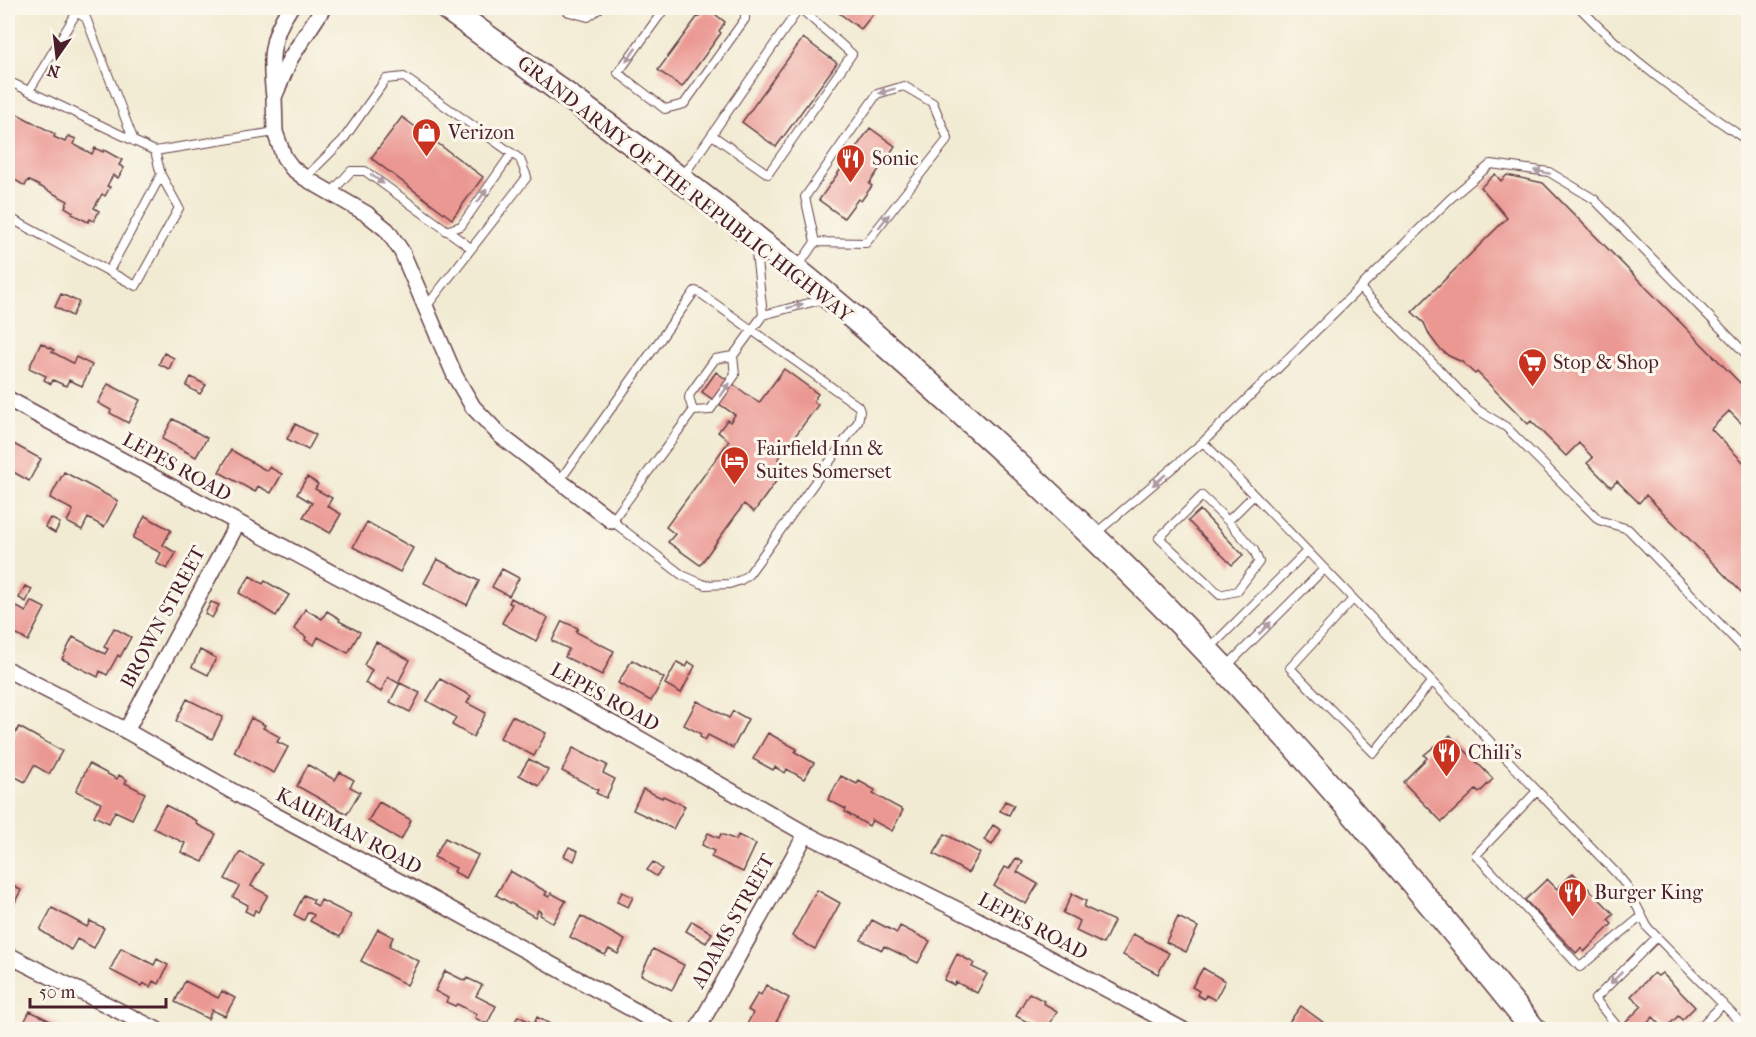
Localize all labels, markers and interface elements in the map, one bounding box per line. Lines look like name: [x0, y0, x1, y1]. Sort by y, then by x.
north arrow: [27, 27, 87, 87]
one-way arrow: [625, 47, 637, 63]
street label: GRAND ARMY OF THE REPUBLIC HIGHWAY: [513, 51, 858, 328]
text: N: [44, 60, 62, 82]
one-way arrow: [878, 87, 896, 96]
shop icon: Verizon: [411, 116, 443, 158]
place label: Verizon: [447, 121, 515, 144]
restaurant icon: Sonic: [835, 142, 867, 184]
place label: Sonic: [872, 147, 919, 170]
one-way arrow: [1533, 167, 1552, 176]
one-way arrow: [369, 173, 384, 185]
one-way arrow: [476, 188, 488, 204]
one-way arrow: [877, 213, 889, 228]
one-way arrow: [786, 301, 805, 311]
supermarket icon: Stop & Shop: [1516, 346, 1548, 388]
place label: Stop & Shop: [1553, 351, 1659, 374]
one-way arrow: [718, 382, 730, 397]
street label: LEPES ROAD: [119, 428, 235, 506]
place label: Fairfield Inn & Suites Somerset: [756, 437, 892, 483]
hotel icon: Fairfield Inn & Suites Somerset: [719, 444, 751, 486]
one-way arrow: [1152, 473, 1167, 486]
street label: BROWN STREET: [116, 542, 210, 692]
one-way arrow: [1258, 622, 1272, 636]
street label: LEPES ROAD: [547, 658, 663, 736]
restaurant icon: Chili's: [1431, 736, 1463, 778]
place label: Chili's: [1468, 741, 1522, 764]
street label: KAUFMAN ROAD: [272, 783, 426, 879]
street label: ADAMS STREET: [686, 849, 780, 993]
restaurant icon: Burger King: [1557, 876, 1589, 918]
place label: Burger King: [1594, 881, 1703, 904]
street label: LEPES ROAD: [974, 888, 1092, 964]
scale bar: [30, 971, 166, 1009]
one-way arrow: [1609, 971, 1623, 985]
text: 50 m: [39, 982, 76, 1003]

